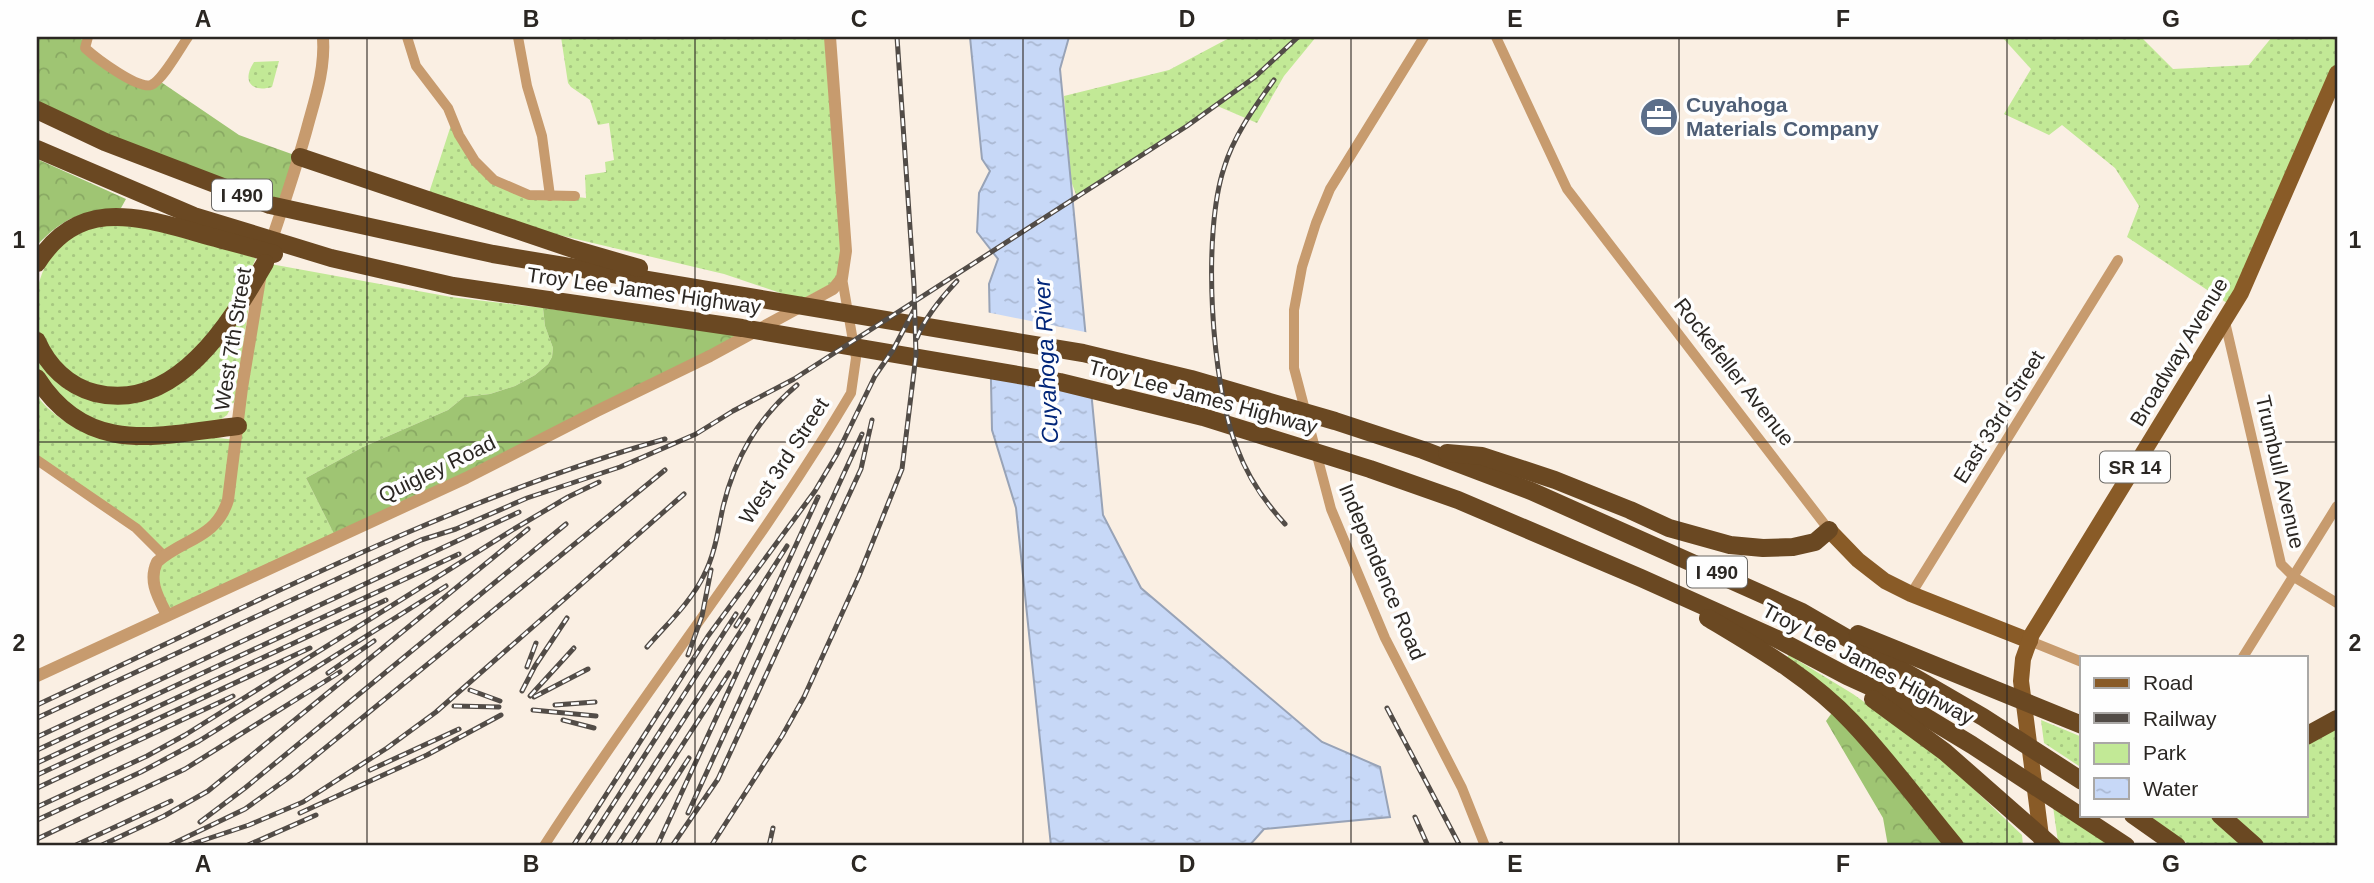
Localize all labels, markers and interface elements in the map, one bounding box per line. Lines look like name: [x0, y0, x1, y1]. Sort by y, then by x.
text: A: [195, 6, 211, 32]
text: B: [523, 6, 539, 32]
text: C: [851, 6, 867, 32]
text: D: [1179, 6, 1195, 32]
text: E: [1507, 6, 1523, 32]
text: F: [1836, 6, 1850, 32]
text: G: [2162, 6, 2180, 32]
place label: Cuyahoga Materials Company: [1686, 93, 1879, 140]
office icon: Cuyahoga Materials Company: [1638, 96, 1680, 138]
road number: I 490: [212, 180, 272, 210]
text: 1: [13, 227, 26, 253]
text: 1: [2349, 227, 2362, 253]
street label: Troy Lee James Highway: [526, 263, 763, 318]
street label: West 7th Street: [210, 266, 255, 412]
street label: Broadway Avenue: [2125, 273, 2232, 430]
water label: Cuyahoga River: [1029, 277, 1063, 444]
street label: Rockefeller Avenue: [1670, 293, 1799, 450]
street label: East 33rd Street: [1949, 346, 2049, 487]
street label: Troy Lee James Highway: [1086, 355, 1321, 438]
street label: West 3rd Street: [734, 393, 833, 528]
street label: Trumbull Avenue: [2252, 393, 2309, 551]
street label: Quigley Road: [375, 430, 499, 507]
road number: SR 14: [2100, 452, 2170, 482]
street label: Independence Road: [1335, 480, 1430, 663]
road number: I 490: [1687, 556, 1747, 587]
street label: Troy Lee James Highway: [1759, 598, 1978, 729]
text: 2: [13, 630, 25, 656]
text: 2: [2349, 630, 2361, 656]
legend: [2080, 656, 2308, 816]
text: Road: [2143, 671, 2193, 694]
text: Railway: [2143, 707, 2217, 730]
text: Park: [2143, 741, 2187, 764]
text: Water: [2143, 777, 2198, 800]
text: A: [195, 851, 211, 877]
text: B: [523, 851, 539, 877]
text: C: [851, 851, 867, 877]
text: D: [1179, 851, 1195, 877]
text: E: [1507, 851, 1523, 877]
text: F: [1836, 851, 1850, 877]
text: G: [2162, 851, 2180, 877]

